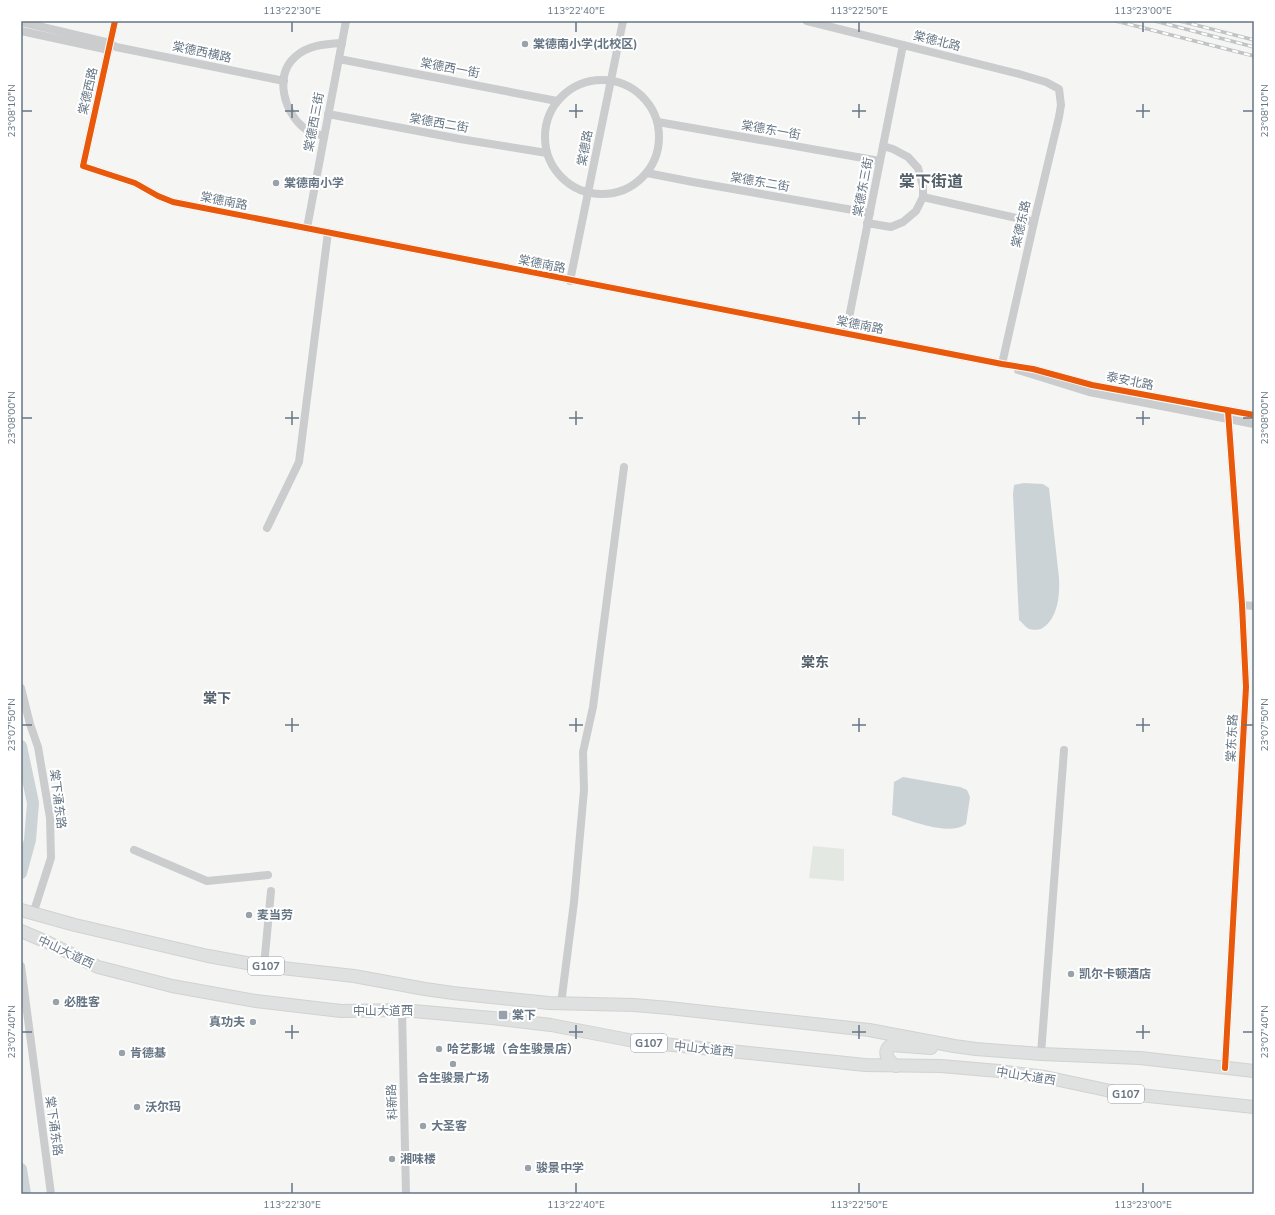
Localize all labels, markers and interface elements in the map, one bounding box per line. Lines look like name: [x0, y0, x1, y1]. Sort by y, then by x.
text: 113°22'30"E: [263, 4, 321, 18]
text: 113°22'40"E: [547, 4, 605, 18]
text: 113°22'50"E: [830, 4, 888, 18]
text: 113°23'00"E: [1114, 4, 1172, 18]
street label: 棠德北路: [912, 27, 962, 55]
place label: 棠德南小学(北校区): [533, 36, 638, 52]
street label: 棠德西横路: [171, 38, 233, 66]
marker: 棠德南小学(北校区): [520, 39, 530, 49]
street label: 棠德西一街: [419, 54, 481, 82]
street label: 棠德西路: [75, 66, 101, 116]
text: 23°08'10"N: [5, 84, 19, 138]
text: 23°08'10"N: [1258, 84, 1272, 138]
street label: 棠德西三街: [300, 91, 328, 153]
street label: 棠德西二街: [408, 110, 470, 136]
street label: 棠德东一街: [740, 117, 802, 143]
street label: 棠德路: [574, 129, 596, 167]
street label: 棠德东三街: [849, 156, 877, 218]
street label: 棠德东二街: [729, 169, 791, 195]
district label: 棠下街道: [899, 171, 963, 193]
place label: 棠德南小学: [284, 175, 344, 191]
marker: 棠德南小学: [271, 178, 281, 188]
street label: 棠德南路: [199, 189, 249, 213]
street label: 棠德东路: [1008, 199, 1034, 249]
street label: 棠德南路: [517, 252, 567, 276]
street label: 棠德南路: [835, 313, 885, 337]
street label: 泰安北路: [1105, 369, 1155, 393]
text: 23°08'00"N: [5, 391, 19, 445]
text: 23°08'00"N: [1258, 391, 1272, 445]
district label: 棠东: [801, 653, 829, 672]
district label: 棠下: [203, 689, 231, 708]
text: 23°07'50"N: [5, 698, 19, 752]
text: 23°07'50"N: [1258, 698, 1272, 752]
street label: 棠东东路: [1223, 714, 1241, 762]
street label: 棠下涌东路: [46, 768, 70, 830]
place label: 麦当劳: [257, 907, 293, 923]
marker: 麦当劳: [244, 910, 254, 920]
street label: 中山大道西: [35, 932, 97, 972]
road number: G107: [248, 957, 284, 975]
place label: 凯尔卡顿酒店: [1079, 966, 1151, 982]
marker: 凯尔卡顿酒店: [1066, 969, 1076, 979]
place label: 必胜客: [64, 994, 100, 1010]
marker: 必胜客: [51, 997, 61, 1007]
street label: 中山大道西: [353, 1003, 413, 1019]
text: 23°07'40"N: [5, 1005, 19, 1059]
text: 23°07'40"N: [1258, 1005, 1272, 1059]
place label: 棠下: [512, 1007, 536, 1023]
marker: 棠下: [497, 1009, 509, 1021]
place label: 真功夫: [209, 1014, 245, 1030]
marker: 真功夫: [248, 1017, 258, 1027]
road number: G107: [631, 1034, 667, 1052]
street label: 中山大道西: [673, 1038, 735, 1060]
place label: 哈艺影城（合生骏景店）: [447, 1041, 579, 1057]
marker: 哈艺影城（合生骏景店）: [434, 1044, 444, 1054]
place label: 肯德基: [130, 1045, 166, 1061]
marker: 肯德基: [117, 1048, 127, 1058]
marker: 合生骏景广场: [448, 1059, 458, 1069]
street label: 中山大道西: [995, 1063, 1057, 1089]
place label: 合生骏景广场: [417, 1070, 489, 1086]
street label: 科新路: [383, 1084, 401, 1120]
road number: G107: [1108, 1085, 1144, 1103]
street label: 棠下涌东路: [42, 1095, 66, 1157]
place label: 沃尔玛: [145, 1099, 181, 1115]
marker: 沃尔玛: [132, 1102, 142, 1112]
place label: 大圣客: [431, 1118, 467, 1134]
marker: 大圣客: [418, 1121, 428, 1131]
place label: 湘味楼: [400, 1151, 436, 1167]
marker: 湘味楼: [387, 1154, 397, 1164]
place label: 骏景中学: [536, 1160, 584, 1176]
marker: 骏景中学: [523, 1163, 533, 1173]
text: 113°22'30"E: [263, 1198, 321, 1212]
text: 113°22'40"E: [547, 1198, 605, 1212]
text: 113°22'50"E: [830, 1198, 888, 1212]
text: 113°23'00"E: [1114, 1198, 1172, 1212]

